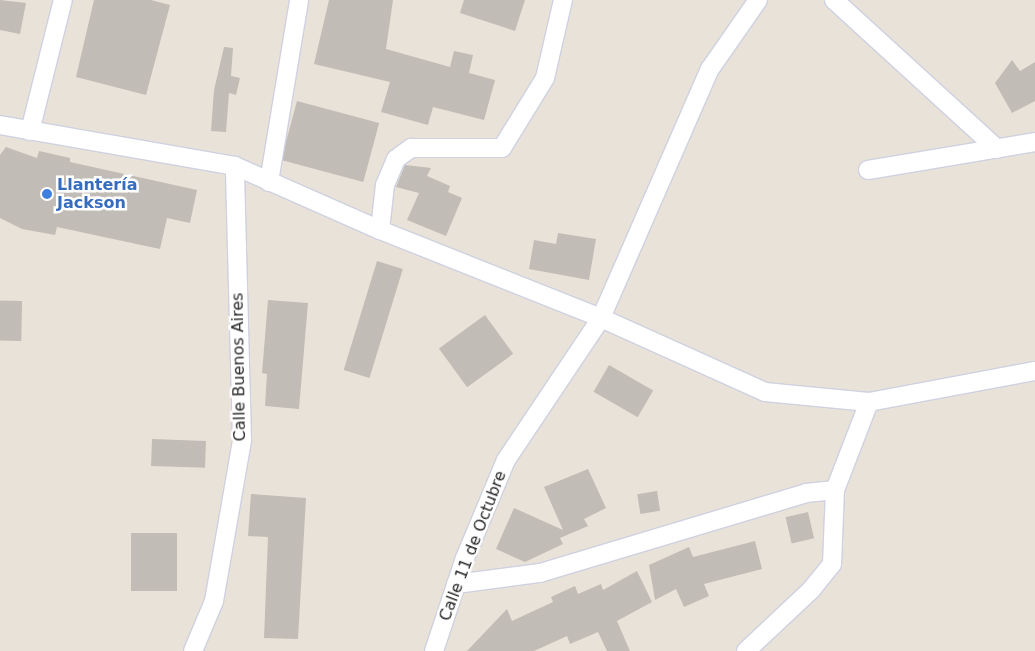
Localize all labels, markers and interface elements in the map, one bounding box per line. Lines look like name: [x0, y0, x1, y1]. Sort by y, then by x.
place label: Llantería Jackson: [57, 175, 138, 213]
marker: Llantería Jackson: [41, 188, 53, 200]
street label: Calle Buenos Aires: [228, 292, 250, 442]
street label: Calle 11 de Octubre: [435, 468, 511, 624]

